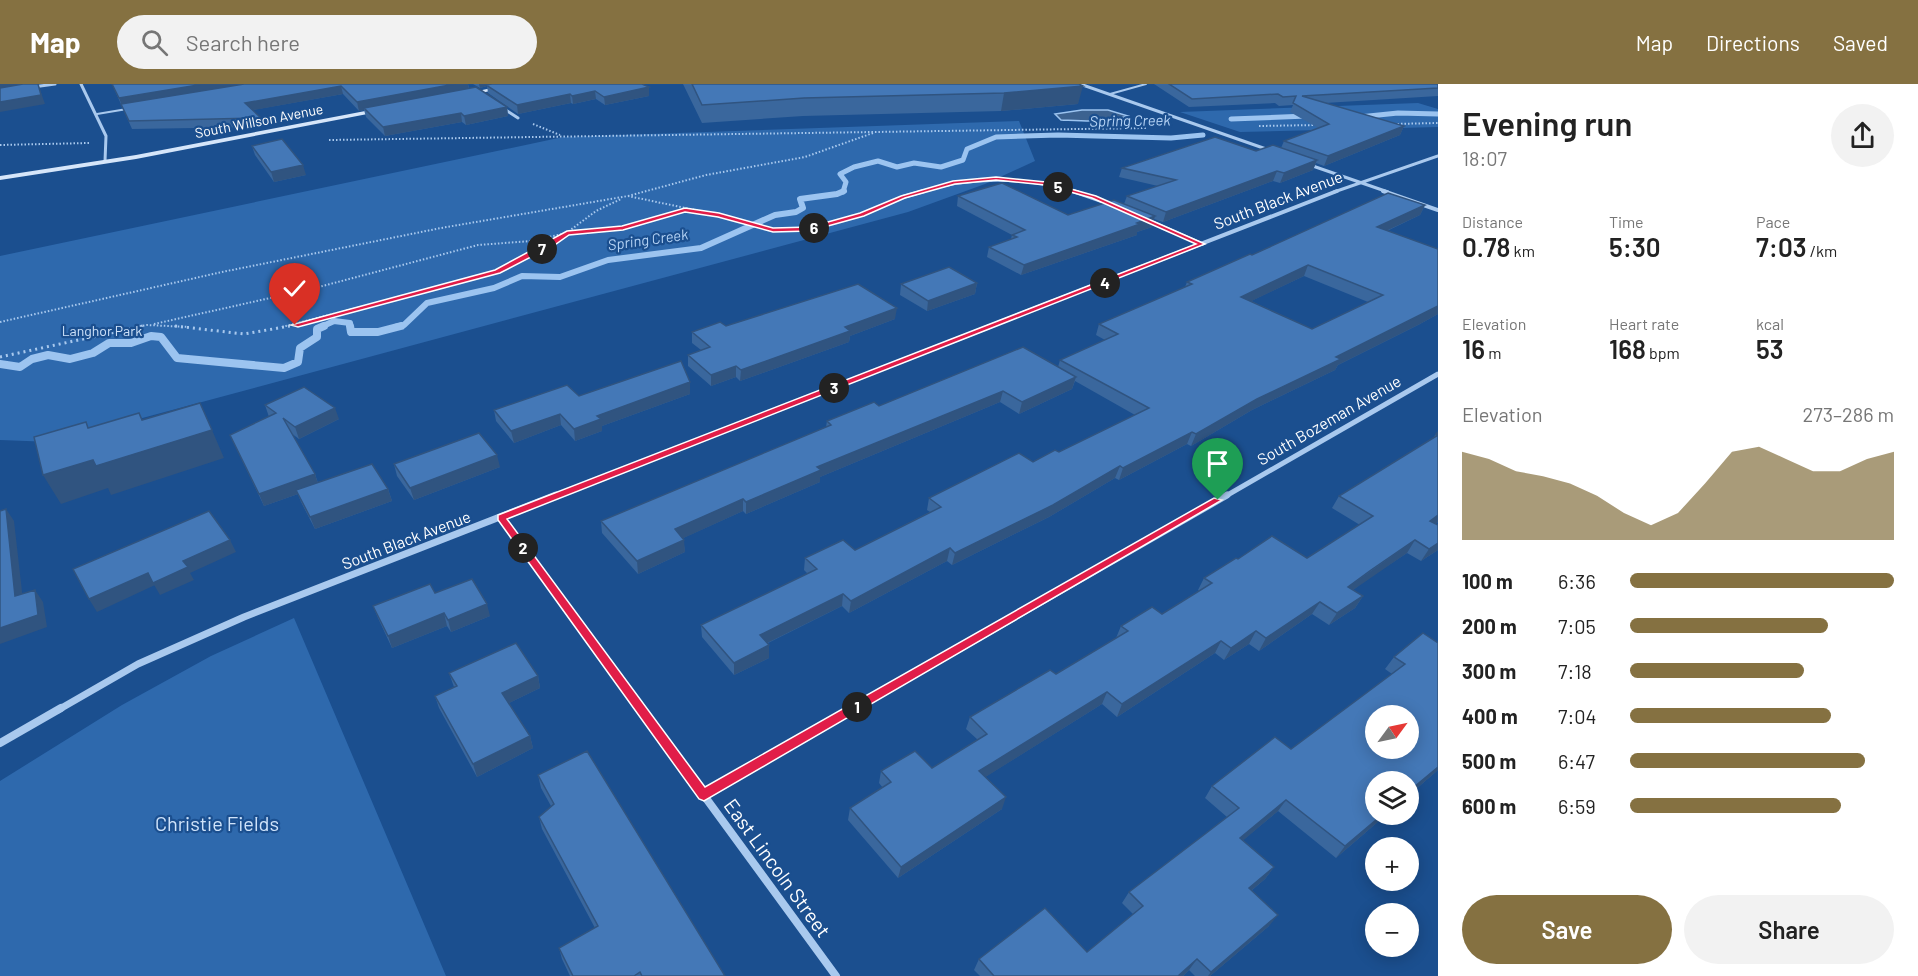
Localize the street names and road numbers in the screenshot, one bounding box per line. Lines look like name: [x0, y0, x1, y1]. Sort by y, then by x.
street label: South Willson Avenue: [193, 100, 324, 141]
street label: South Black Avenue: [1211, 166, 1345, 233]
street label: South Bozeman Avenue: [1254, 371, 1404, 468]
street label: South Black Avenue: [339, 506, 473, 573]
street label: East Lincoln Street: [719, 793, 836, 941]

